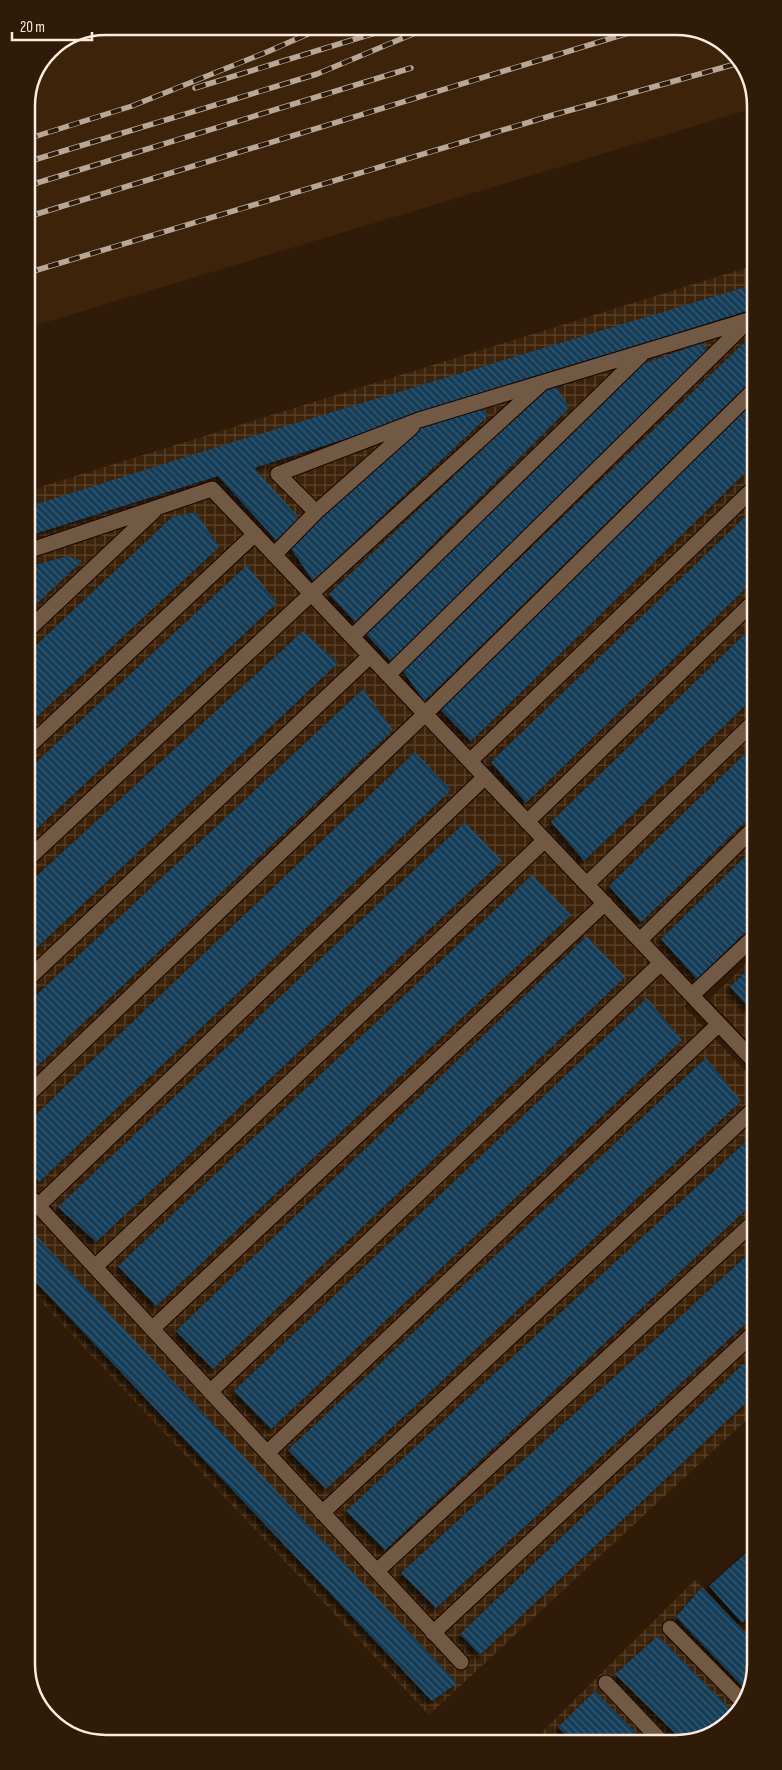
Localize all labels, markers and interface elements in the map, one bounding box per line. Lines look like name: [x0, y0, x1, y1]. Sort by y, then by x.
scale bar: [12, 10, 92, 42]
text: 20 m: [20, 18, 45, 37]

